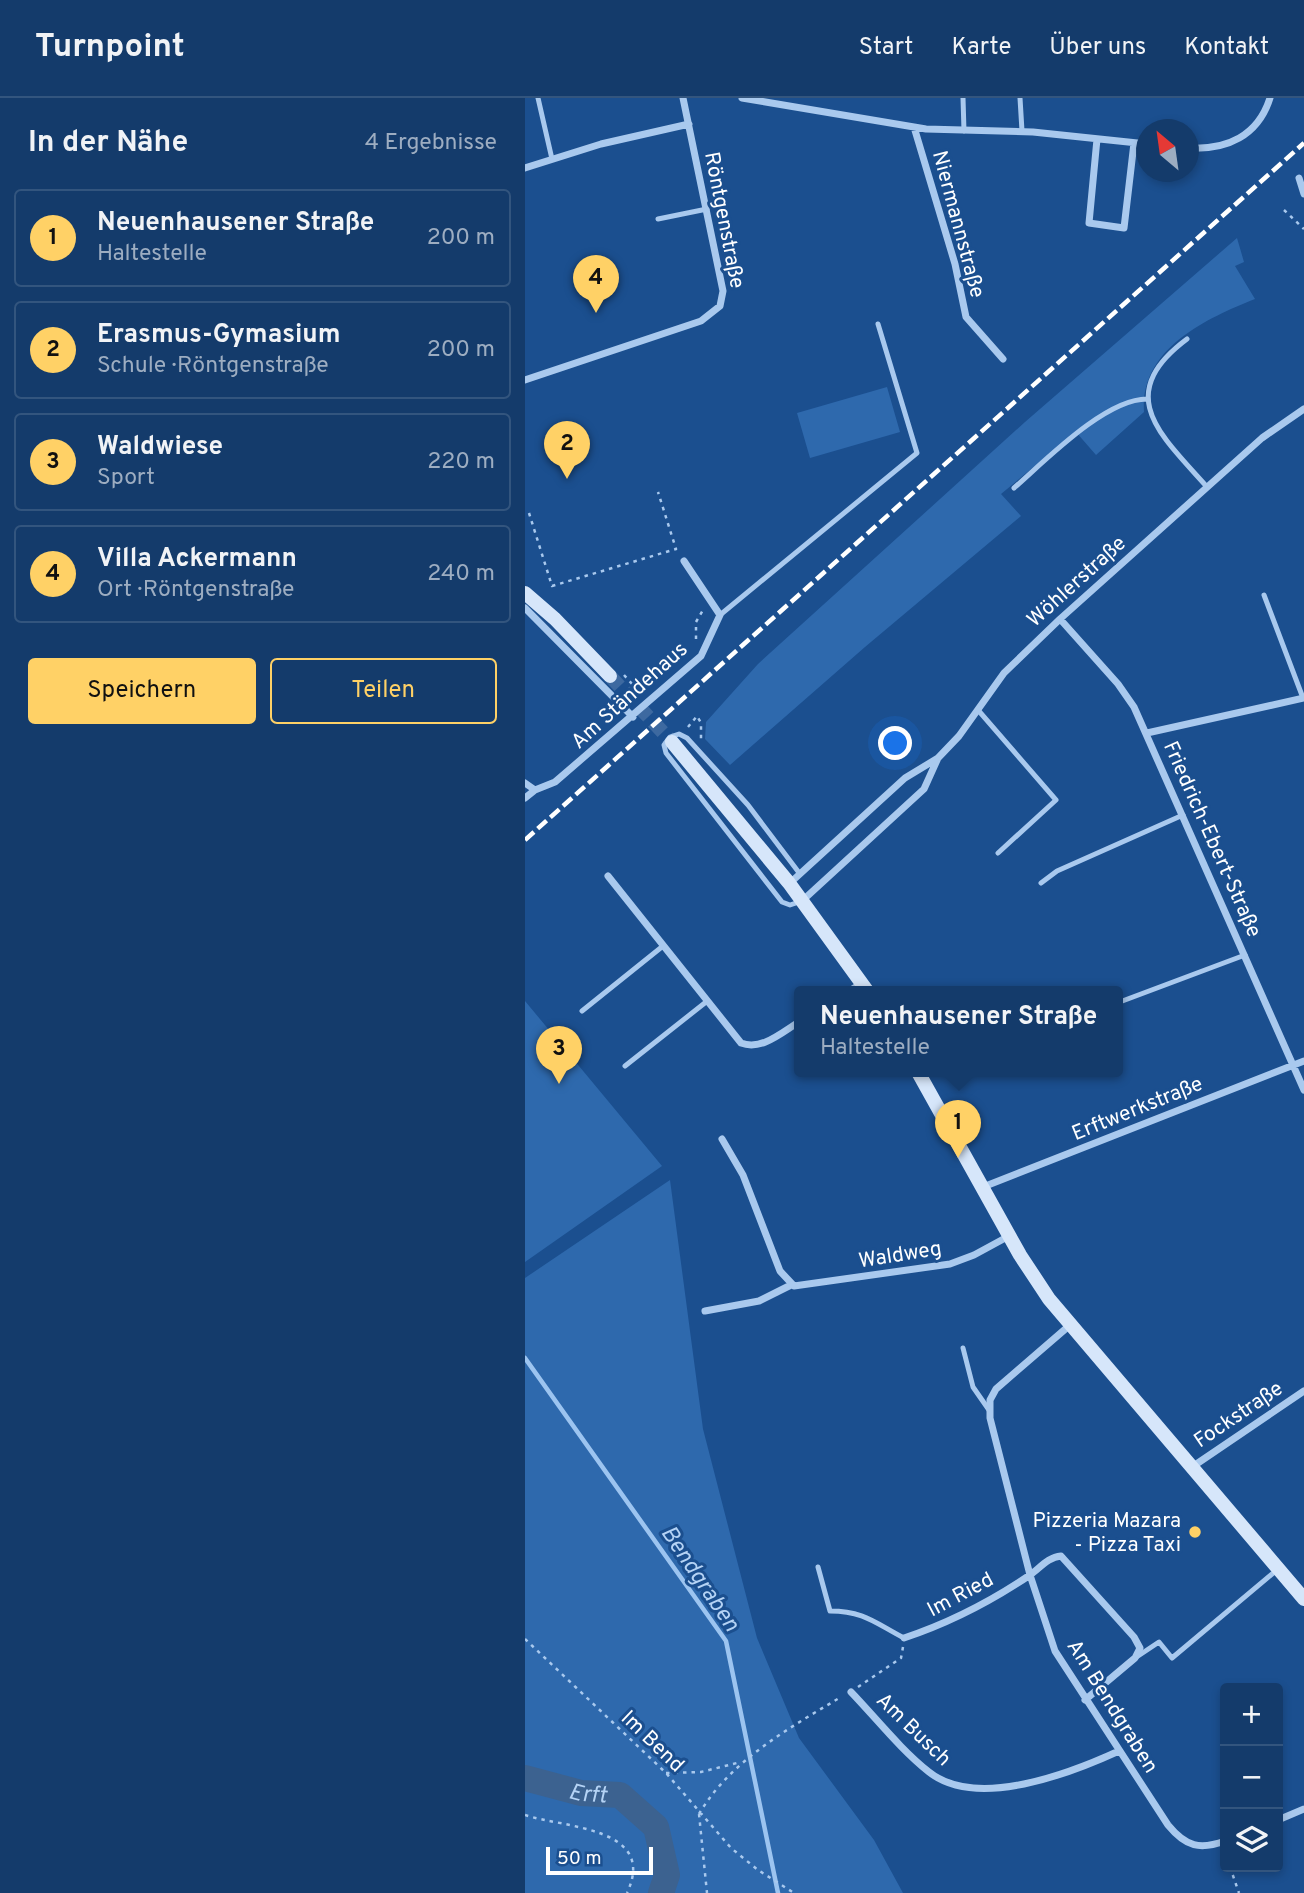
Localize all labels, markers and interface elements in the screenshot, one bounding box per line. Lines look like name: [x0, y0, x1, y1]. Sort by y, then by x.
text: Turnpoint: [35, 27, 185, 69]
text: Start: [859, 33, 913, 63]
text: Karte: [951, 33, 1011, 63]
text: Über uns: [1049, 33, 1146, 63]
text: Kontakt: [1184, 33, 1269, 63]
north arrow: [1136, 119, 1199, 182]
text: In der Nähe: [28, 125, 188, 162]
text: 4 Ergebnisse: [365, 129, 497, 158]
street label: Niermannstraße: [925, 148, 990, 301]
street label: Röntgenstraße: [697, 150, 750, 291]
text: Neuenhausener Straße: [97, 207, 374, 240]
text: 1: [48, 224, 58, 253]
text: 200 m: [427, 224, 495, 253]
text: Haltestelle: [97, 240, 207, 269]
pin: 4: [573, 255, 619, 313]
text: Erasmus-Gymasium: [97, 319, 340, 352]
text: 2: [46, 336, 60, 365]
text: 200 m: [427, 336, 495, 365]
text: Schule · Röntgenstraße: [97, 352, 329, 381]
pin: 2: [544, 421, 590, 479]
text: Waldwiese: [97, 431, 223, 464]
text: 3: [46, 448, 60, 477]
text: 220 m: [427, 448, 495, 477]
text: Sport: [97, 464, 155, 493]
street label: Wöhlerstraße: [1022, 530, 1132, 634]
text: Villa Ackermann: [97, 543, 297, 576]
text: 4: [46, 560, 60, 589]
text: 240 m: [427, 560, 495, 589]
text: Ort · Röntgenstraße: [97, 576, 294, 605]
street label: Am Ständehaus: [566, 637, 694, 756]
button: Speichern: [28, 658, 256, 724]
button: Teilen: [270, 658, 497, 724]
your location: [878, 726, 912, 760]
street label: Friedrich-Ebert-Straße: [1156, 737, 1267, 942]
popup: [794, 986, 1123, 1077]
text: Neuenhausener Straße: [820, 1001, 1097, 1034]
pin: 3: [536, 1026, 582, 1084]
text: Haltestelle: [820, 1034, 930, 1063]
street label: Erftwerkstraße: [1068, 1071, 1207, 1148]
pin: 1: [935, 1100, 981, 1158]
street label: Waldweg: [857, 1236, 944, 1275]
street label: Fockstraße: [1189, 1376, 1289, 1455]
place label: Pizzeria Mazara - Pizza Taxi: [1033, 1508, 1181, 1559]
water label: Bendgraben: [653, 1521, 745, 1638]
marker: Pizzeria Mazara - Pizza Taxi: [1187, 1524, 1203, 1540]
street label: Im Ried: [923, 1567, 999, 1624]
street label: Am Bendgraben: [1060, 1635, 1164, 1779]
map controls: [1220, 1683, 1283, 1872]
button: +: [1220, 1683, 1283, 1746]
street label: Am Busch: [870, 1688, 956, 1773]
street label: Im Bend: [615, 1705, 689, 1779]
button: −: [1220, 1746, 1283, 1809]
water label: Erft: [565, 1778, 609, 1811]
button: layers: [1220, 1809, 1283, 1872]
scale bar: [546, 1844, 653, 1876]
text: 50 m: [557, 1847, 602, 1871]

